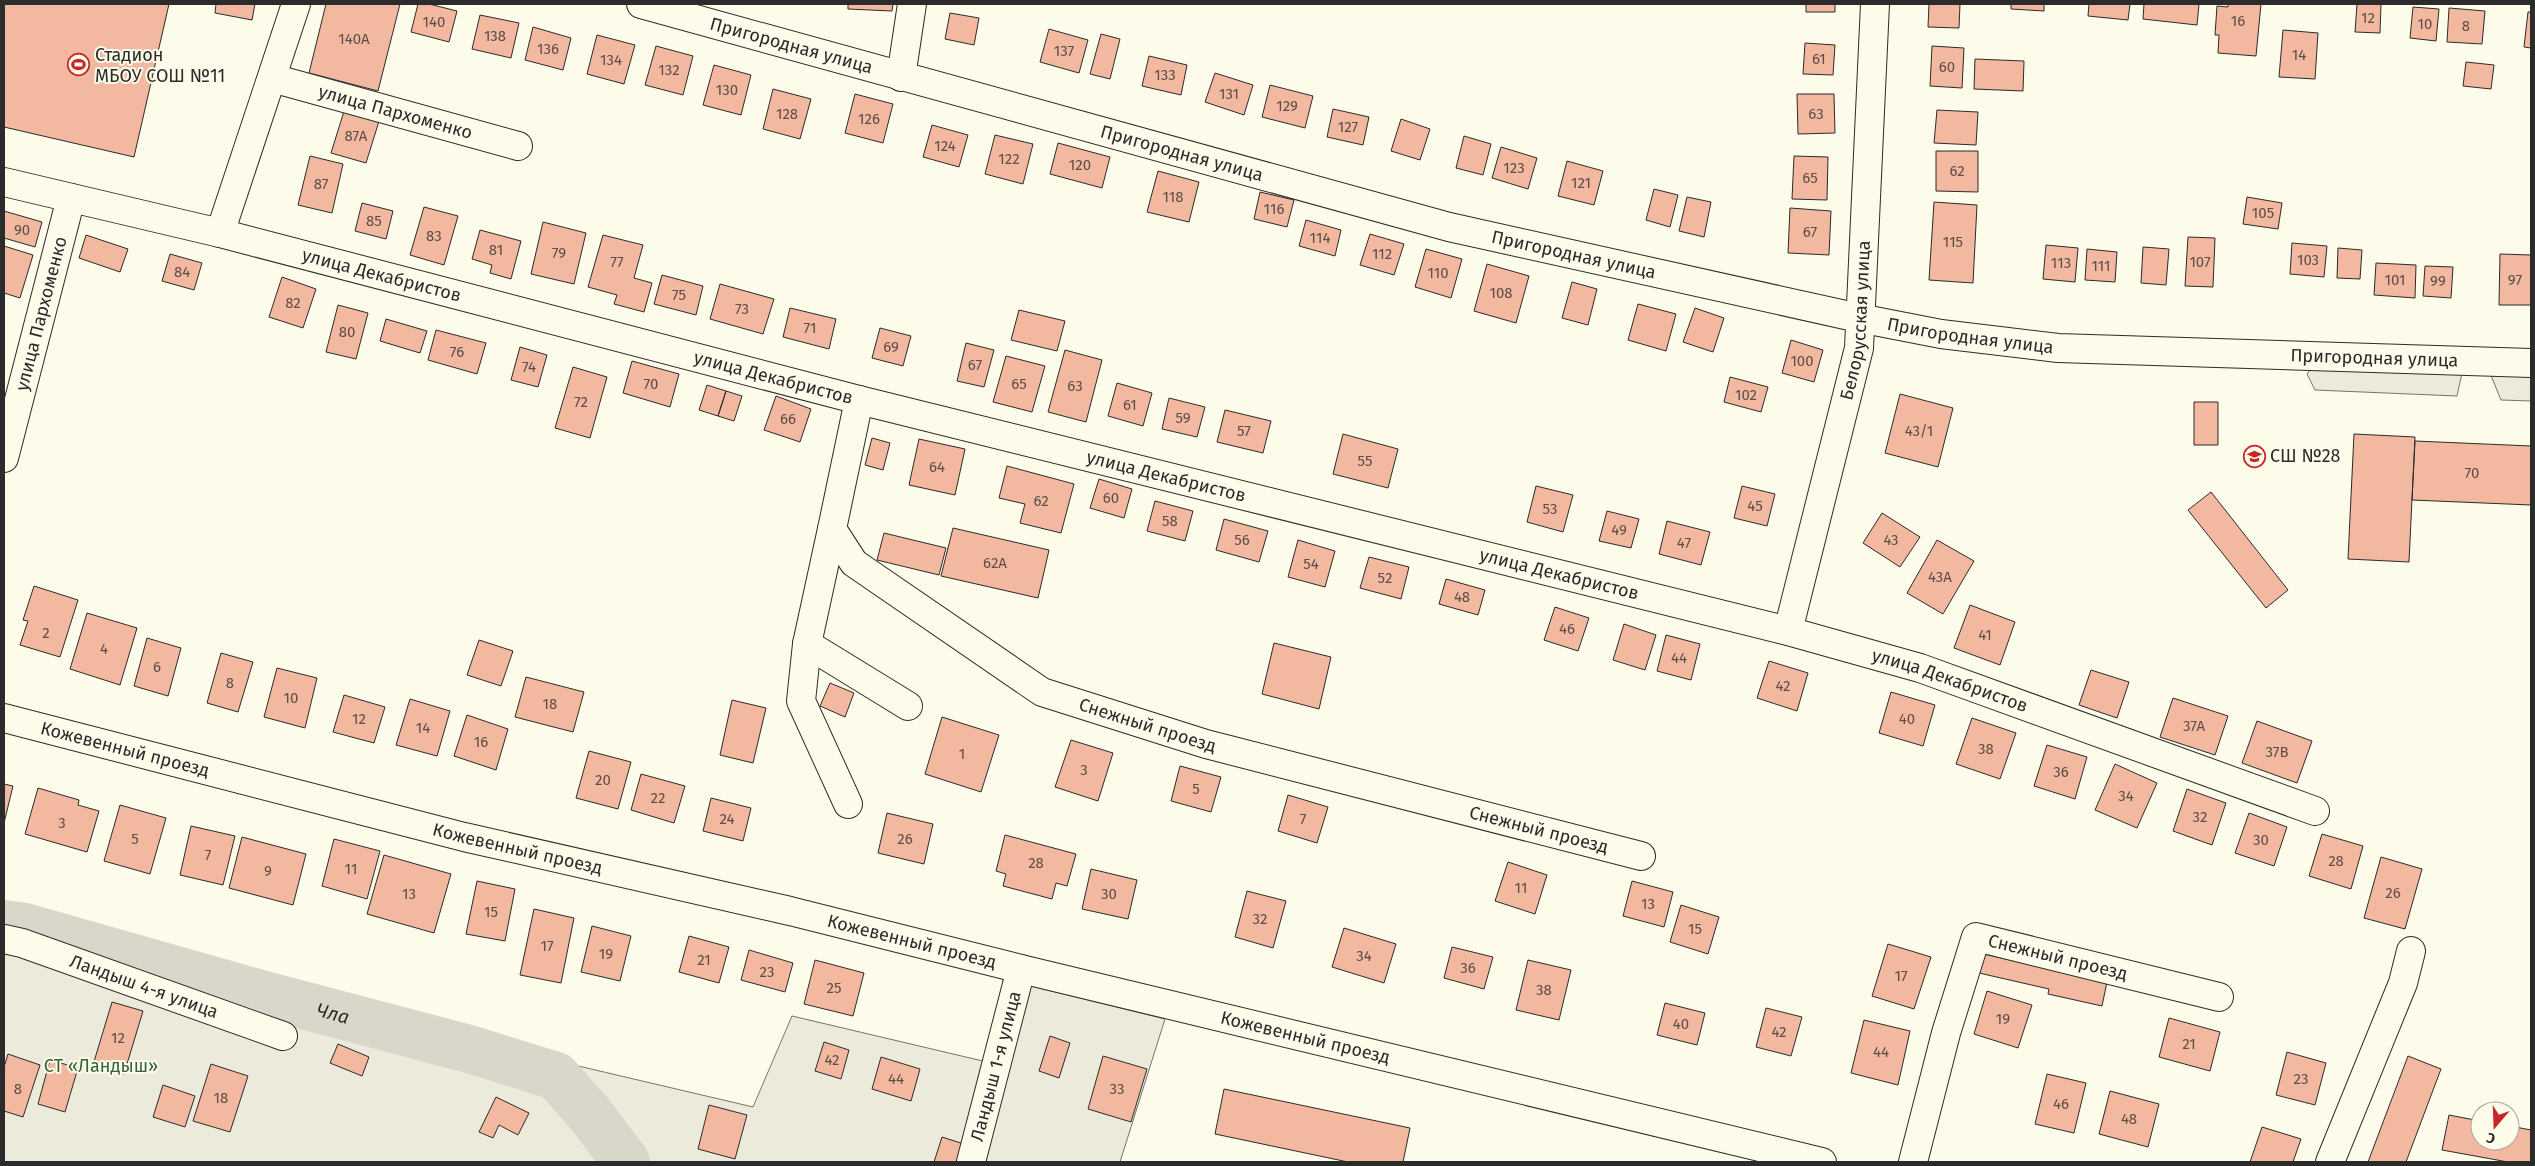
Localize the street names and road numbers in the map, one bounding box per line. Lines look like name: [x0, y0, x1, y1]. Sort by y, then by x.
street label: Пригородная улица: [708, 13, 875, 78]
street label: улица Пархоменко: [316, 80, 475, 144]
street label: Пригородная улица: [1098, 120, 1266, 186]
street label: Пригородная улица: [1489, 226, 1658, 284]
street label: улица Пархоменко: [11, 234, 72, 393]
street label: Белорусская улица: [1835, 240, 1875, 402]
street label: улица Декабристов: [300, 244, 464, 307]
street label: Пригородная улица: [1885, 313, 2055, 358]
street label: Пригородная улица: [2290, 344, 2459, 372]
street label: улица Декабристов: [692, 346, 855, 409]
street label: улица Декабристов: [1084, 446, 1248, 507]
street label: улица Декабристов: [1477, 544, 1641, 605]
street label: улица Декабристов: [1869, 644, 2031, 717]
street label: Снежный проезд: [1076, 693, 1218, 757]
street label: Кожевенный проезд: [38, 717, 212, 782]
street label: Снежный проезд: [1467, 801, 1611, 858]
street label: Кожевенный проезд: [430, 818, 605, 879]
street label: Кожевенный проезд: [825, 910, 999, 973]
street label: Снежный проезд: [1986, 929, 2130, 985]
street label: Ландыш 4-я улица: [67, 950, 221, 1023]
street label: Ландыш 1-я улица: [966, 989, 1026, 1144]
street label: Кожевенный проезд: [1218, 1006, 1392, 1069]

